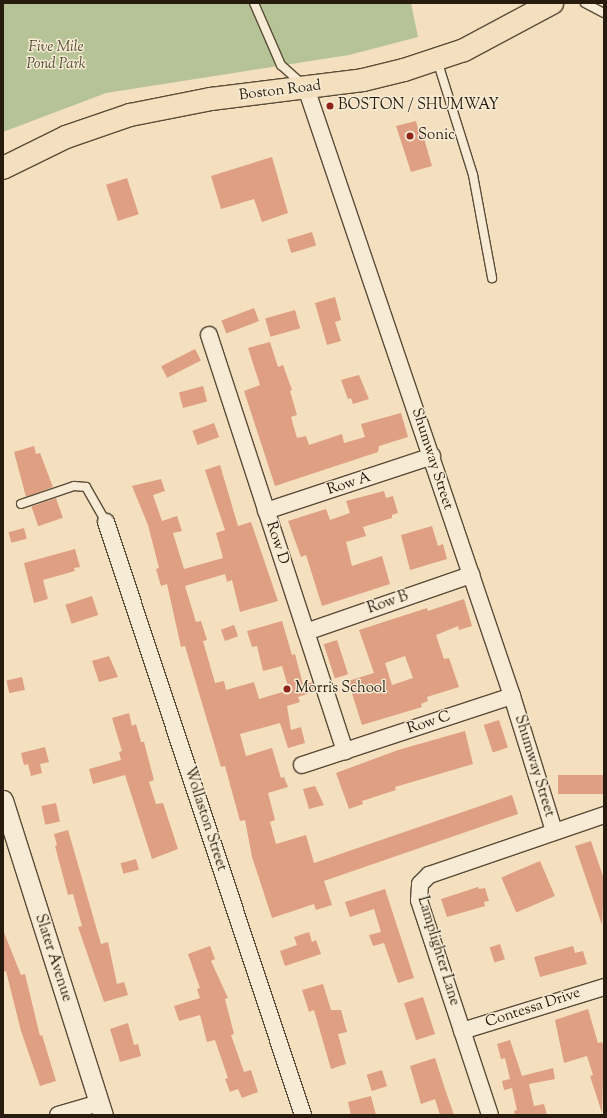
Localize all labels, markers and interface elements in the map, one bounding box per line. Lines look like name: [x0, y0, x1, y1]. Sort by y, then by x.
park label: Five Mile Pond Park: [27, 38, 85, 73]
street label: Boston Road: [238, 77, 322, 105]
place label: BOSTON / SHUMWAY: [338, 97, 499, 115]
marker: BOSTON / SHUMWAY: [325, 101, 335, 111]
place label: Sonic: [418, 127, 455, 145]
marker: Sonic: [405, 131, 415, 141]
street label: Shumway Street: [407, 406, 457, 512]
street label: Row A: [325, 469, 373, 499]
street label: Row D: [262, 519, 292, 567]
street label: Row B: [365, 588, 411, 618]
place label: Morris School: [295, 680, 386, 698]
marker: Morris School: [282, 684, 292, 694]
street label: Row C: [405, 708, 453, 738]
street label: Shumway Street: [510, 713, 558, 819]
street label: Wollaston Street: [180, 765, 230, 873]
street label: Lamplighter Lane: [413, 894, 463, 1008]
street label: Slater Avenue: [30, 912, 76, 1004]
street label: Contessa Drive: [483, 984, 583, 1032]

